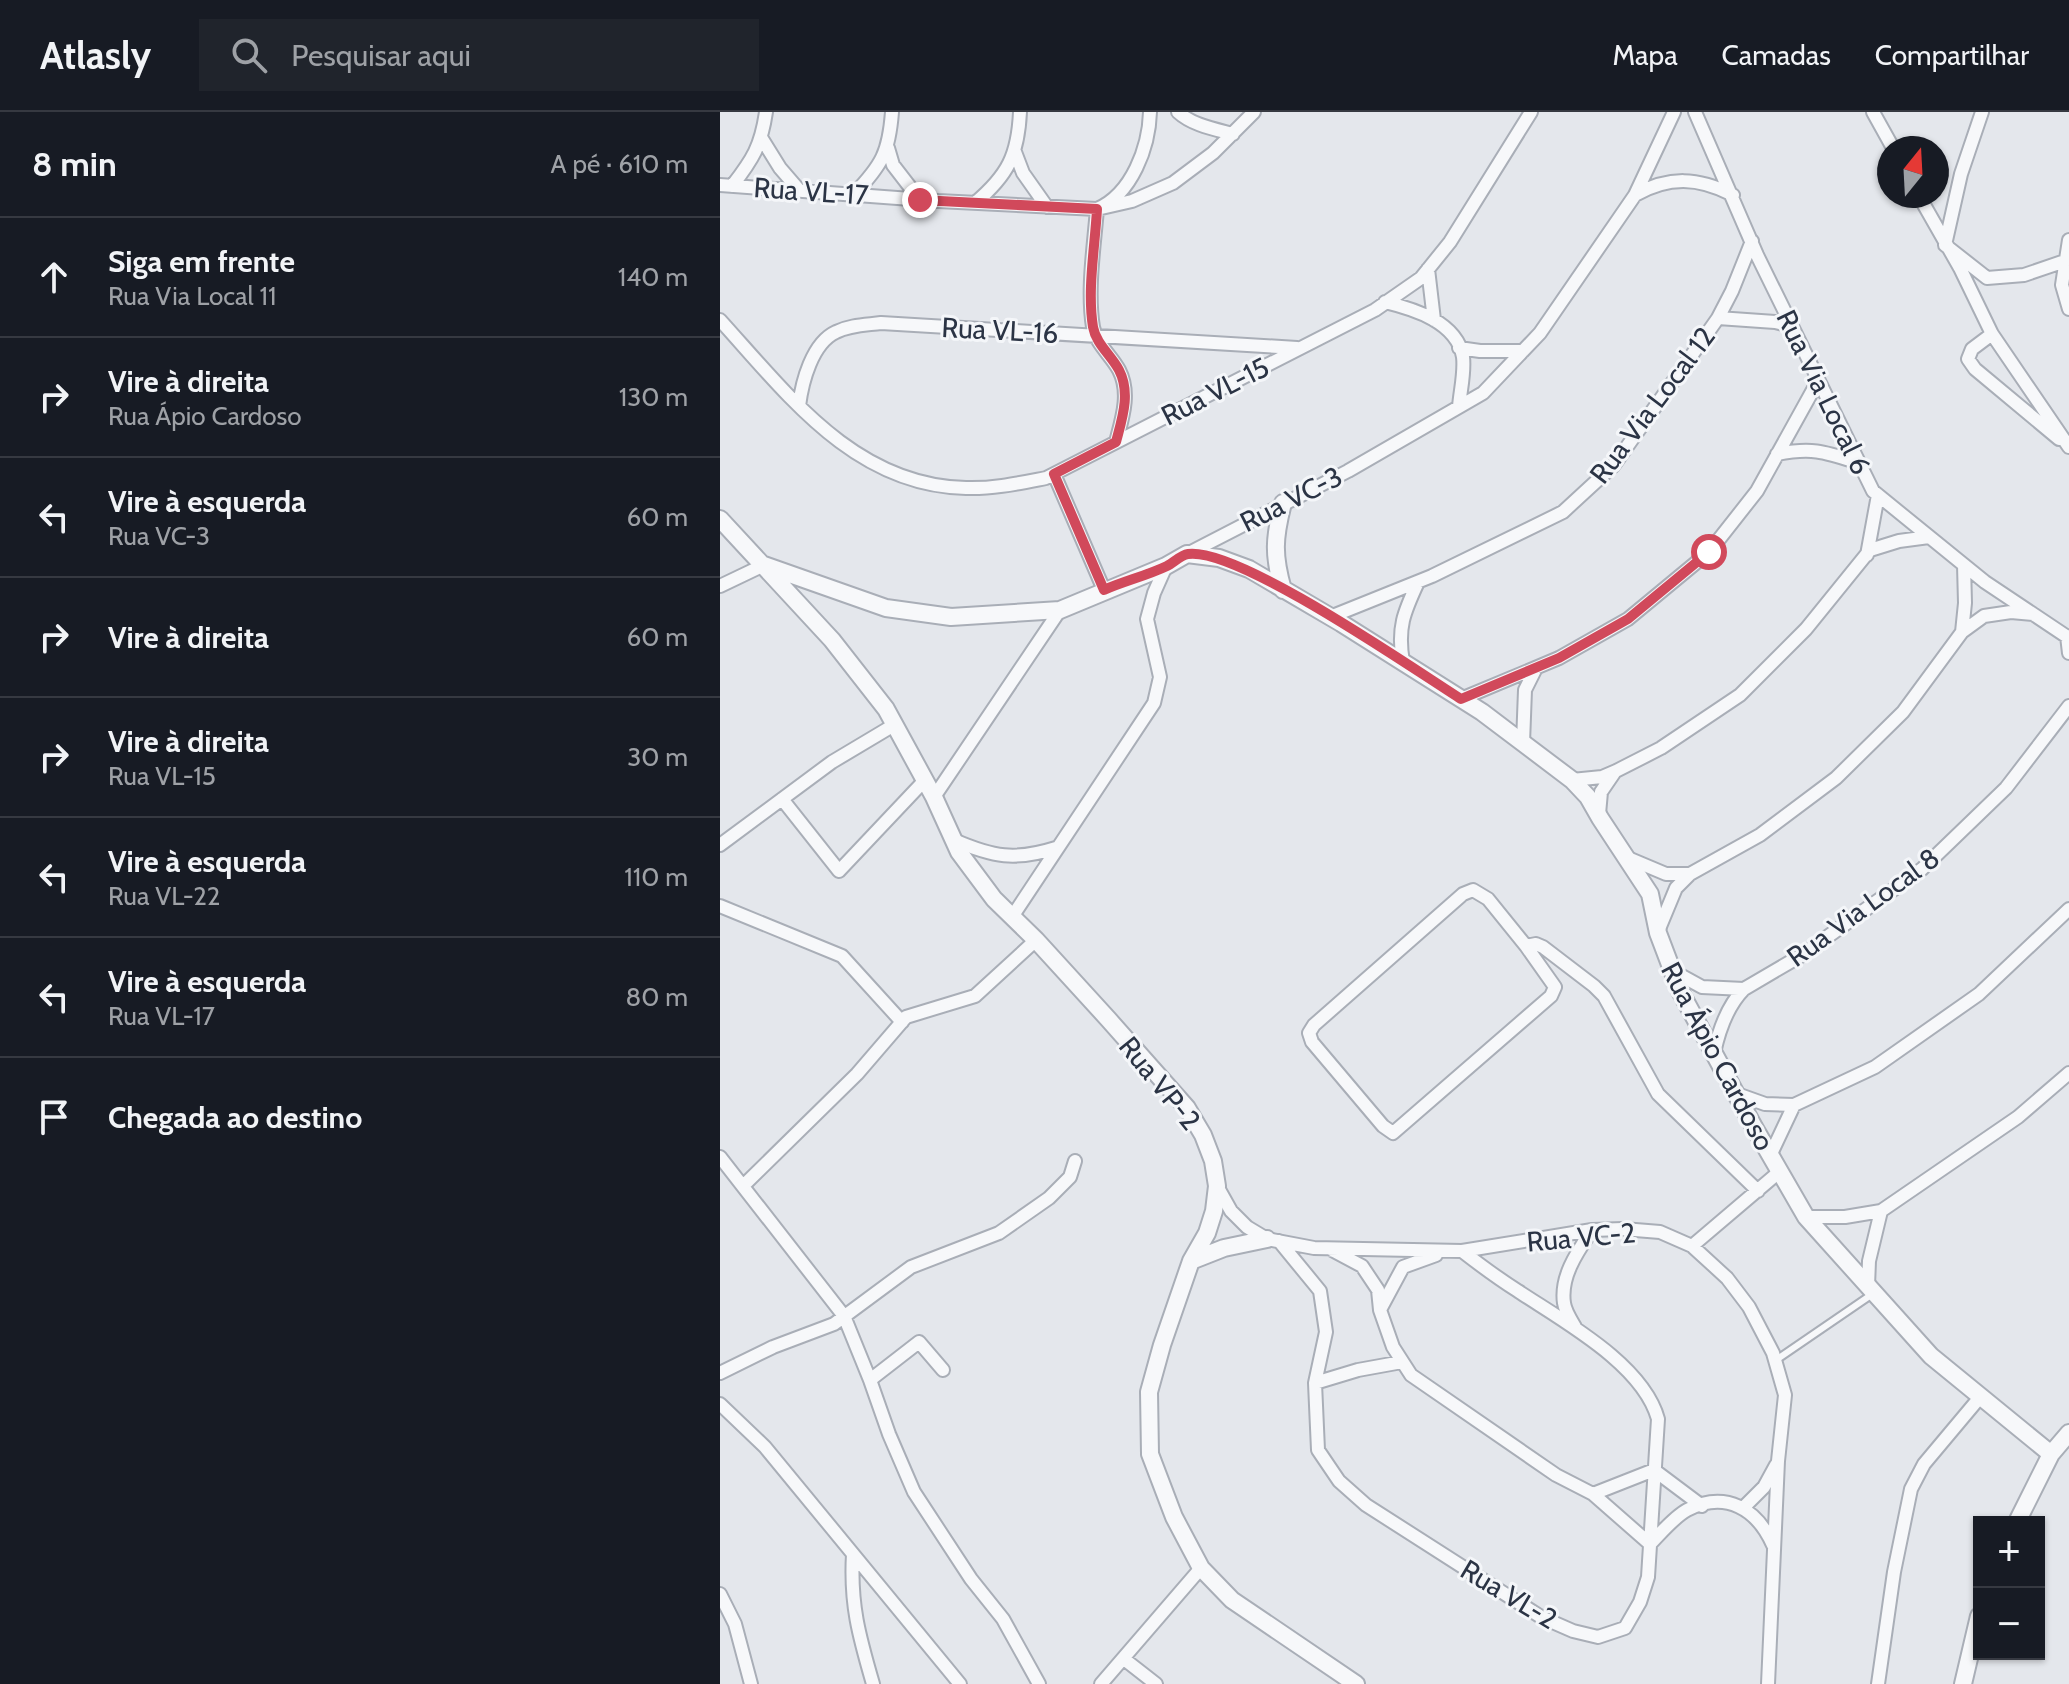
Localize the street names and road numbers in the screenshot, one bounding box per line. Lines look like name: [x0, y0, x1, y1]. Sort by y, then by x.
street label: Rua VL-17: [752, 170, 870, 212]
street label: Rua Via Local 6: [1769, 304, 1879, 480]
street label: Rua VL-16: [941, 310, 1059, 350]
street label: Rua Via Local 12: [1582, 320, 1722, 490]
street label: Rua VL-15: [1156, 349, 1274, 433]
street label: Rua VC-3: [1234, 459, 1348, 539]
street label: Rua Via Local 8: [1780, 840, 1946, 974]
street label: Rua Ápio Cardoso: [1654, 956, 1782, 1156]
street label: Rua VP-2: [1112, 1030, 1208, 1136]
street label: Rua VC-2: [1525, 1215, 1637, 1259]
street label: Rua VL-2: [1455, 1552, 1563, 1636]

